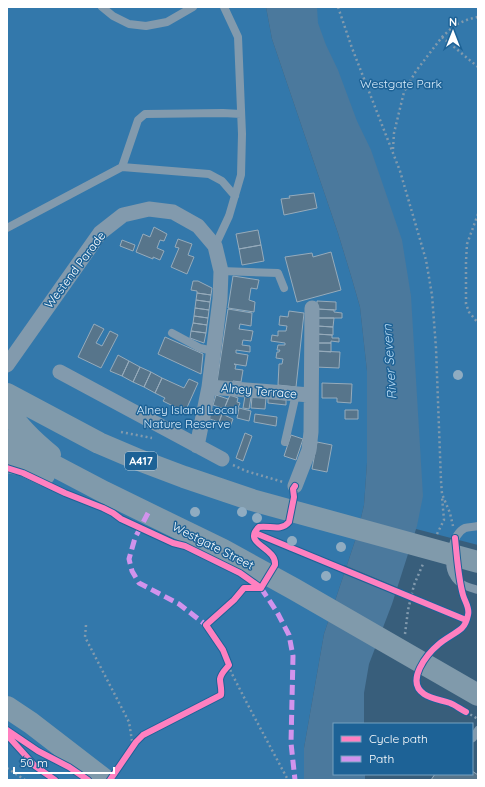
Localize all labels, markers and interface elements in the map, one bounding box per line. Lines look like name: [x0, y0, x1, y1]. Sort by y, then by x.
north arrow: [433, 12, 473, 52]
text: N: [449, 15, 457, 29]
park label: Westgate Park: [360, 76, 442, 91]
street label: Westend Parade: [41, 228, 108, 311]
water label: River Severn: [378, 323, 400, 400]
street label: Alney Terrace: [220, 380, 298, 401]
park label: Alney Island Local Nature Reserve: [137, 402, 237, 431]
road number: A417: [125, 452, 157, 470]
street label: Westgate Street: [170, 519, 256, 573]
legend: [333, 723, 473, 775]
text: Cycle path: [369, 731, 428, 746]
scale bar: [14, 749, 114, 775]
text: Path: [369, 751, 394, 766]
text: 50 m: [20, 755, 48, 770]

